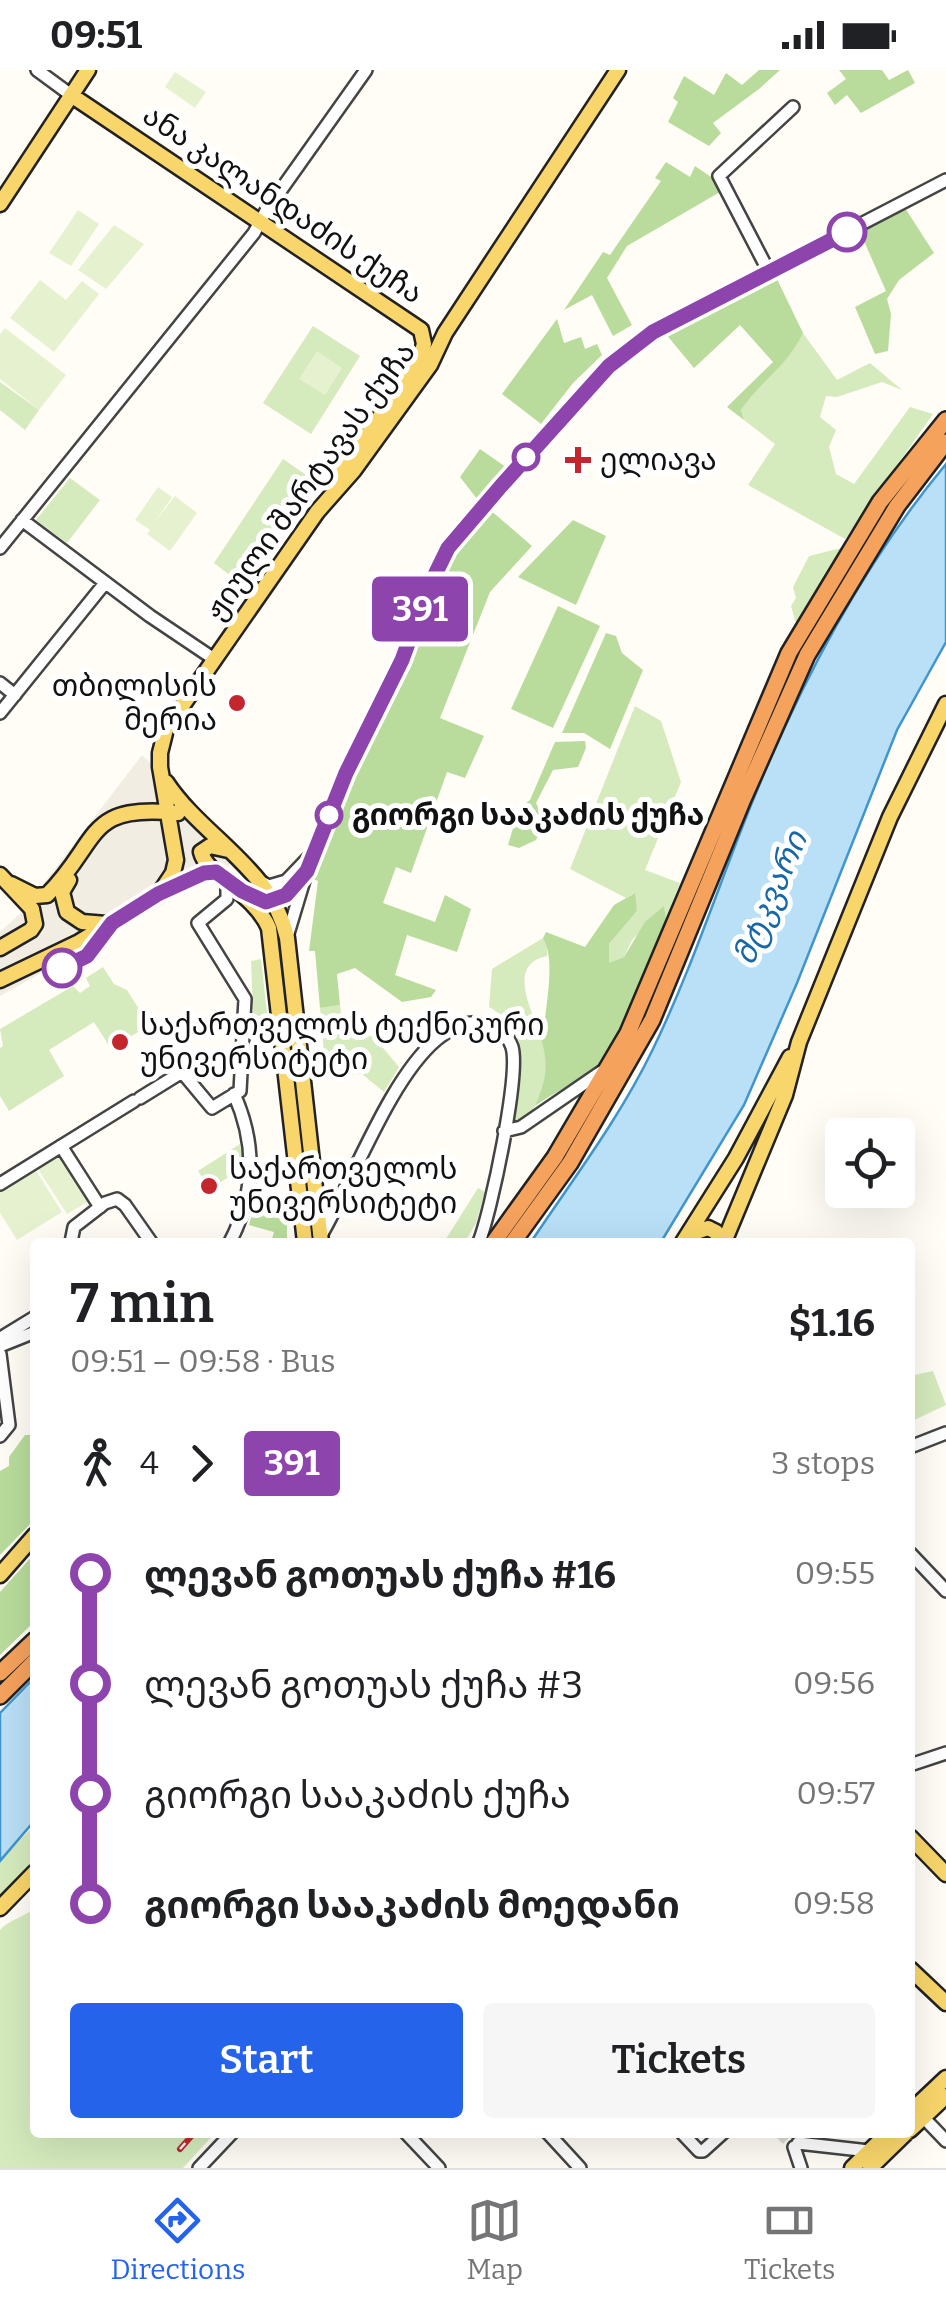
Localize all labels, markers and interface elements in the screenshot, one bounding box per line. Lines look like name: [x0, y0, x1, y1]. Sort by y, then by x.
text: 09:51: [50, 12, 142, 58]
street label: ანა კალანდაძის ქუჩა: [136, 97, 430, 311]
unlabelled marker: [828, 213, 866, 251]
street label: ჟიული შარტავას ქუჩა: [197, 335, 423, 627]
place label: ელიავა: [600, 442, 717, 478]
unlabelled marker: [513, 444, 539, 470]
marker: ელიავა: [565, 447, 591, 473]
line badge: 391: [362, 576, 478, 642]
text: 391: [392, 588, 448, 630]
place label: თბილისის მერია: [52, 668, 217, 738]
marker: თბილისის მერია: [226, 692, 248, 714]
place label: გიორგი სააკაძის ქუჩა: [352, 797, 704, 833]
marker: გიორგი სააკაძის ქუჩა: [316, 802, 342, 828]
water label: მტკვარი: [725, 824, 816, 970]
unlabelled marker: [43, 949, 81, 987]
place label: საქართველოს ტექნიკური უნივერსიტეტი: [140, 1007, 544, 1077]
marker: საქართველოს ტექნიკური უნივერსიტეტი: [109, 1031, 131, 1053]
map controls: [825, 1118, 915, 1208]
button: locate: [825, 1118, 915, 1208]
place label: საქართველოს უნივერსიტეტი: [229, 1151, 457, 1221]
marker: საქართველოს უნივერსიტეტი: [198, 1175, 220, 1197]
text: 7 min: [70, 1271, 214, 1337]
text: $1.16: [788, 1300, 875, 1346]
text: 09:51 – 09:58 · Bus: [70, 1342, 335, 1380]
icon: walk: [70, 1436, 125, 1491]
icon: forward: [174, 1436, 229, 1491]
text: 391: [264, 1442, 320, 1484]
text: 4: [140, 1444, 159, 1482]
text: 3 stops: [771, 1444, 875, 1482]
text: ლევან გოთუას ქუჩა #16: [144, 1552, 616, 1598]
text: 09:55: [795, 1554, 875, 1592]
text: ლევან გოთუას ქუჩა #3: [144, 1662, 583, 1708]
text: 09:56: [793, 1664, 875, 1702]
text: გიორგი სააკაძის ქუჩა: [144, 1772, 571, 1818]
text: 09:57: [796, 1774, 875, 1812]
text: გიორგი სააკაძის მოედანი: [144, 1882, 680, 1928]
text: 09:58: [793, 1884, 875, 1922]
button: Start: [70, 2003, 463, 2118]
button: Tickets: [483, 2003, 875, 2118]
tab: Directions: [111, 2193, 245, 2286]
tab: Map: [466, 2193, 523, 2286]
tab: Tickets: [744, 2193, 835, 2286]

